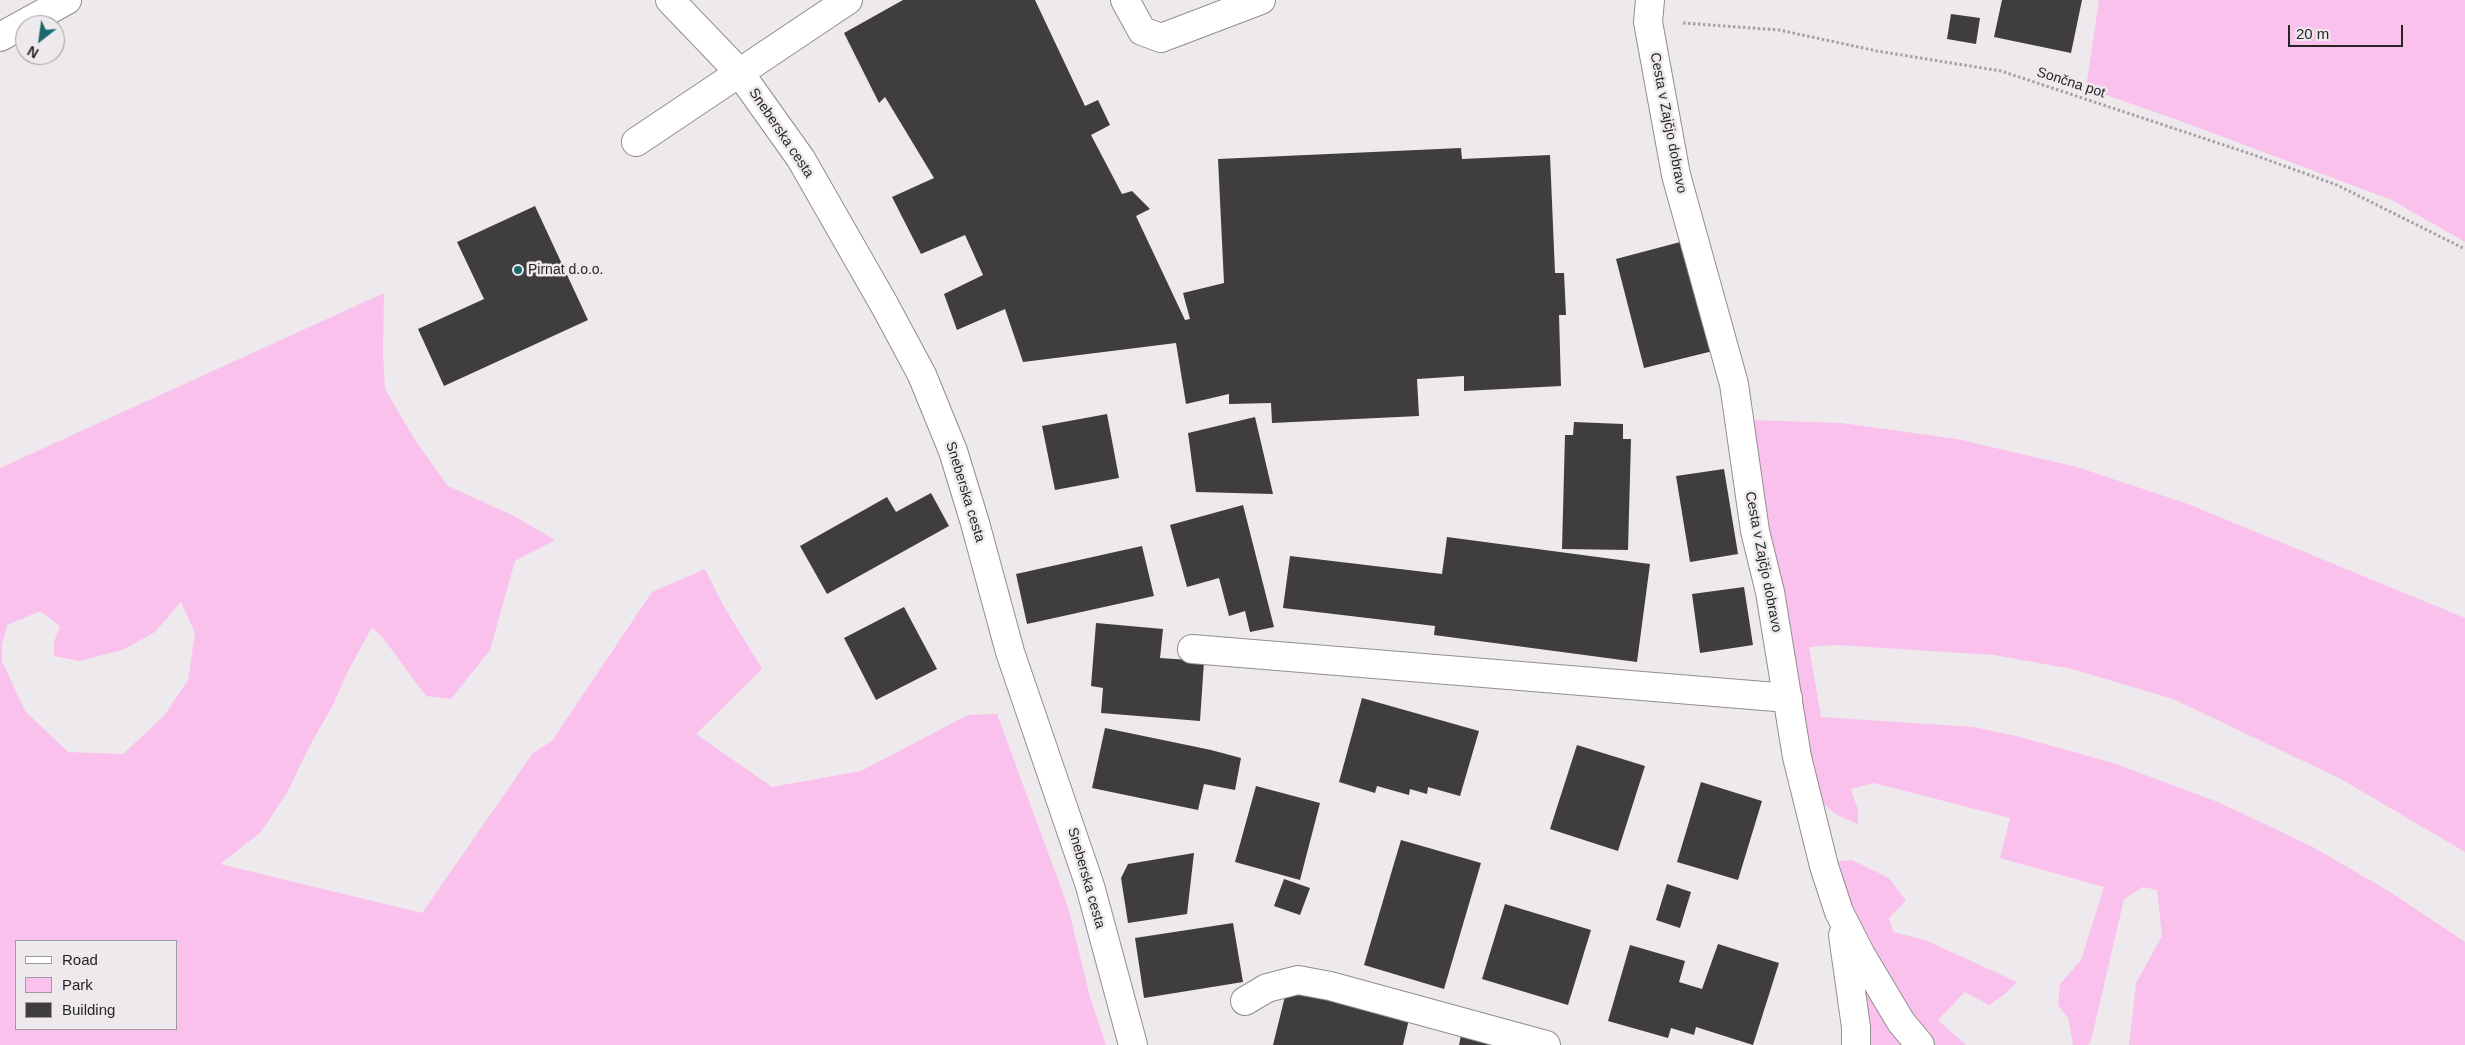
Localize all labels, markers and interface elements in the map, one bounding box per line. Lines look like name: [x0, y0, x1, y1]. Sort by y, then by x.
north arrow: [15, 15, 65, 65]
scale bar: [2290, 15, 2405, 47]
text: 20 m: [2296, 25, 2329, 42]
text: N: [25, 43, 41, 62]
street label: Cesta v Zajčjo dobravo: [1646, 51, 1690, 195]
street label: Sončna pot: [2035, 64, 2107, 102]
street label: Sneberska cesta: [745, 85, 817, 181]
place label: Pirnat d.o.o.: [528, 262, 603, 278]
marker: Pirnat d.o.o.: [512, 264, 524, 276]
street label: Sneberska cesta: [942, 440, 988, 544]
street label: Cesta v Zajčjo dobravo: [1741, 490, 1785, 634]
street label: Sneberska cesta: [1064, 826, 1108, 930]
legend: [15, 940, 178, 1030]
text: Road: [62, 951, 98, 968]
text: Park: [62, 976, 93, 993]
text: Building: [62, 1001, 115, 1018]

